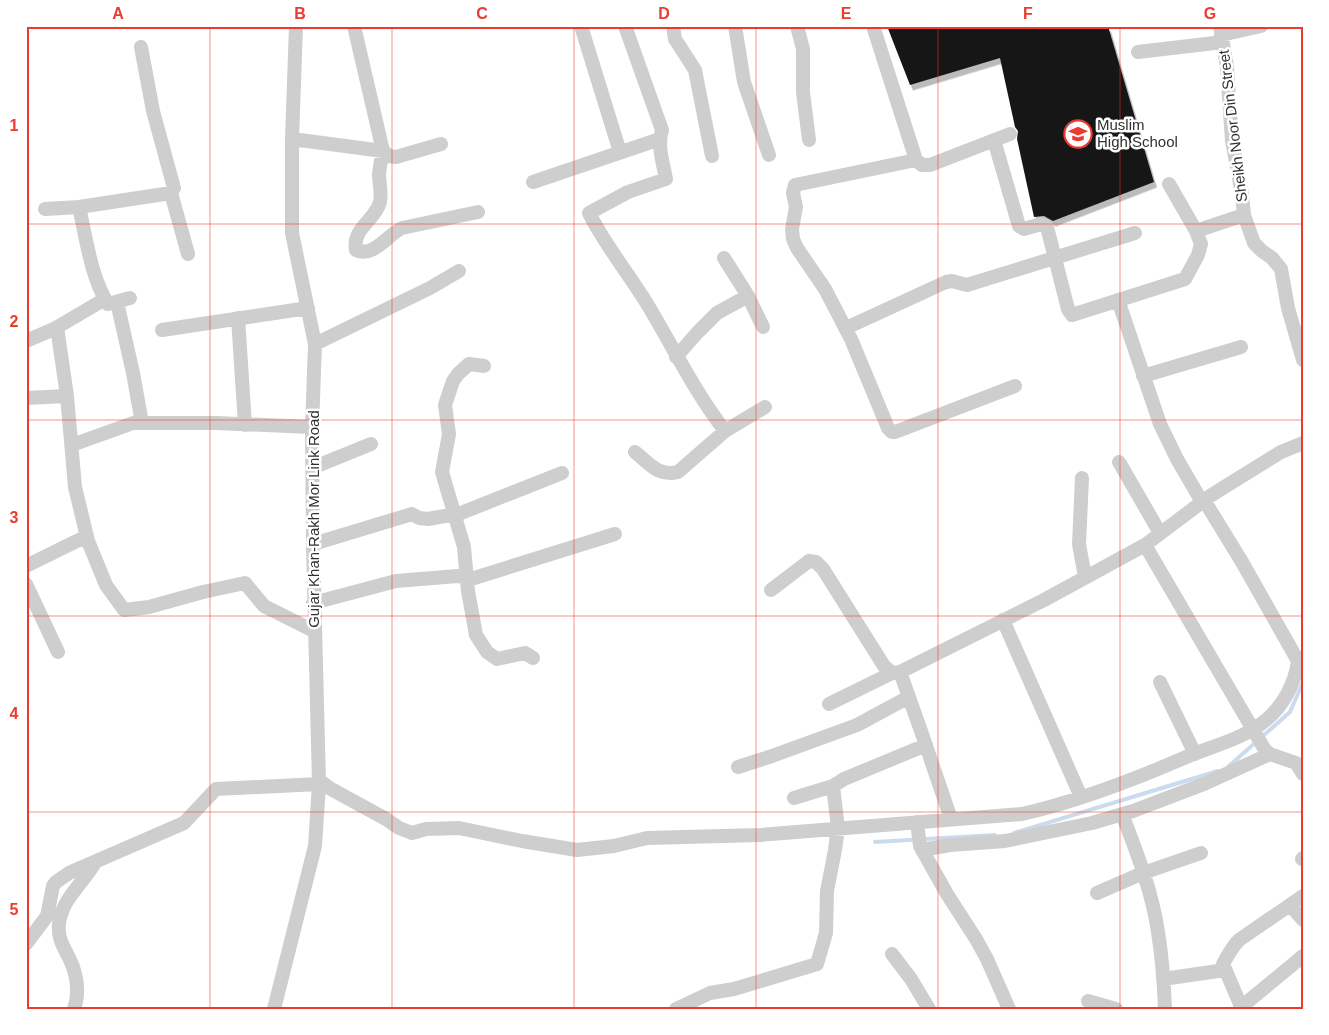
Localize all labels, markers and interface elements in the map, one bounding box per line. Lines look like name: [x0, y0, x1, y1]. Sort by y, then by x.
text: A: [112, 5, 124, 22]
text: B: [294, 5, 306, 22]
text: C: [476, 5, 488, 22]
text: D: [658, 5, 670, 22]
text: E: [841, 5, 852, 22]
text: F: [1023, 5, 1033, 22]
text: G: [1204, 5, 1216, 22]
street label: Sheikh Noor Din Street: [1215, 48, 1250, 203]
place label: Muslim High School: [1097, 116, 1178, 150]
text: 1: [10, 117, 19, 134]
school or university icon: Muslim High School: [1063, 119, 1093, 149]
text: 2: [10, 313, 19, 330]
street label: Gujar Khan-Rakh Mor Link Road: [305, 410, 322, 628]
text: 3: [10, 509, 19, 526]
text: 4: [10, 705, 19, 722]
text: 5: [10, 901, 19, 918]

